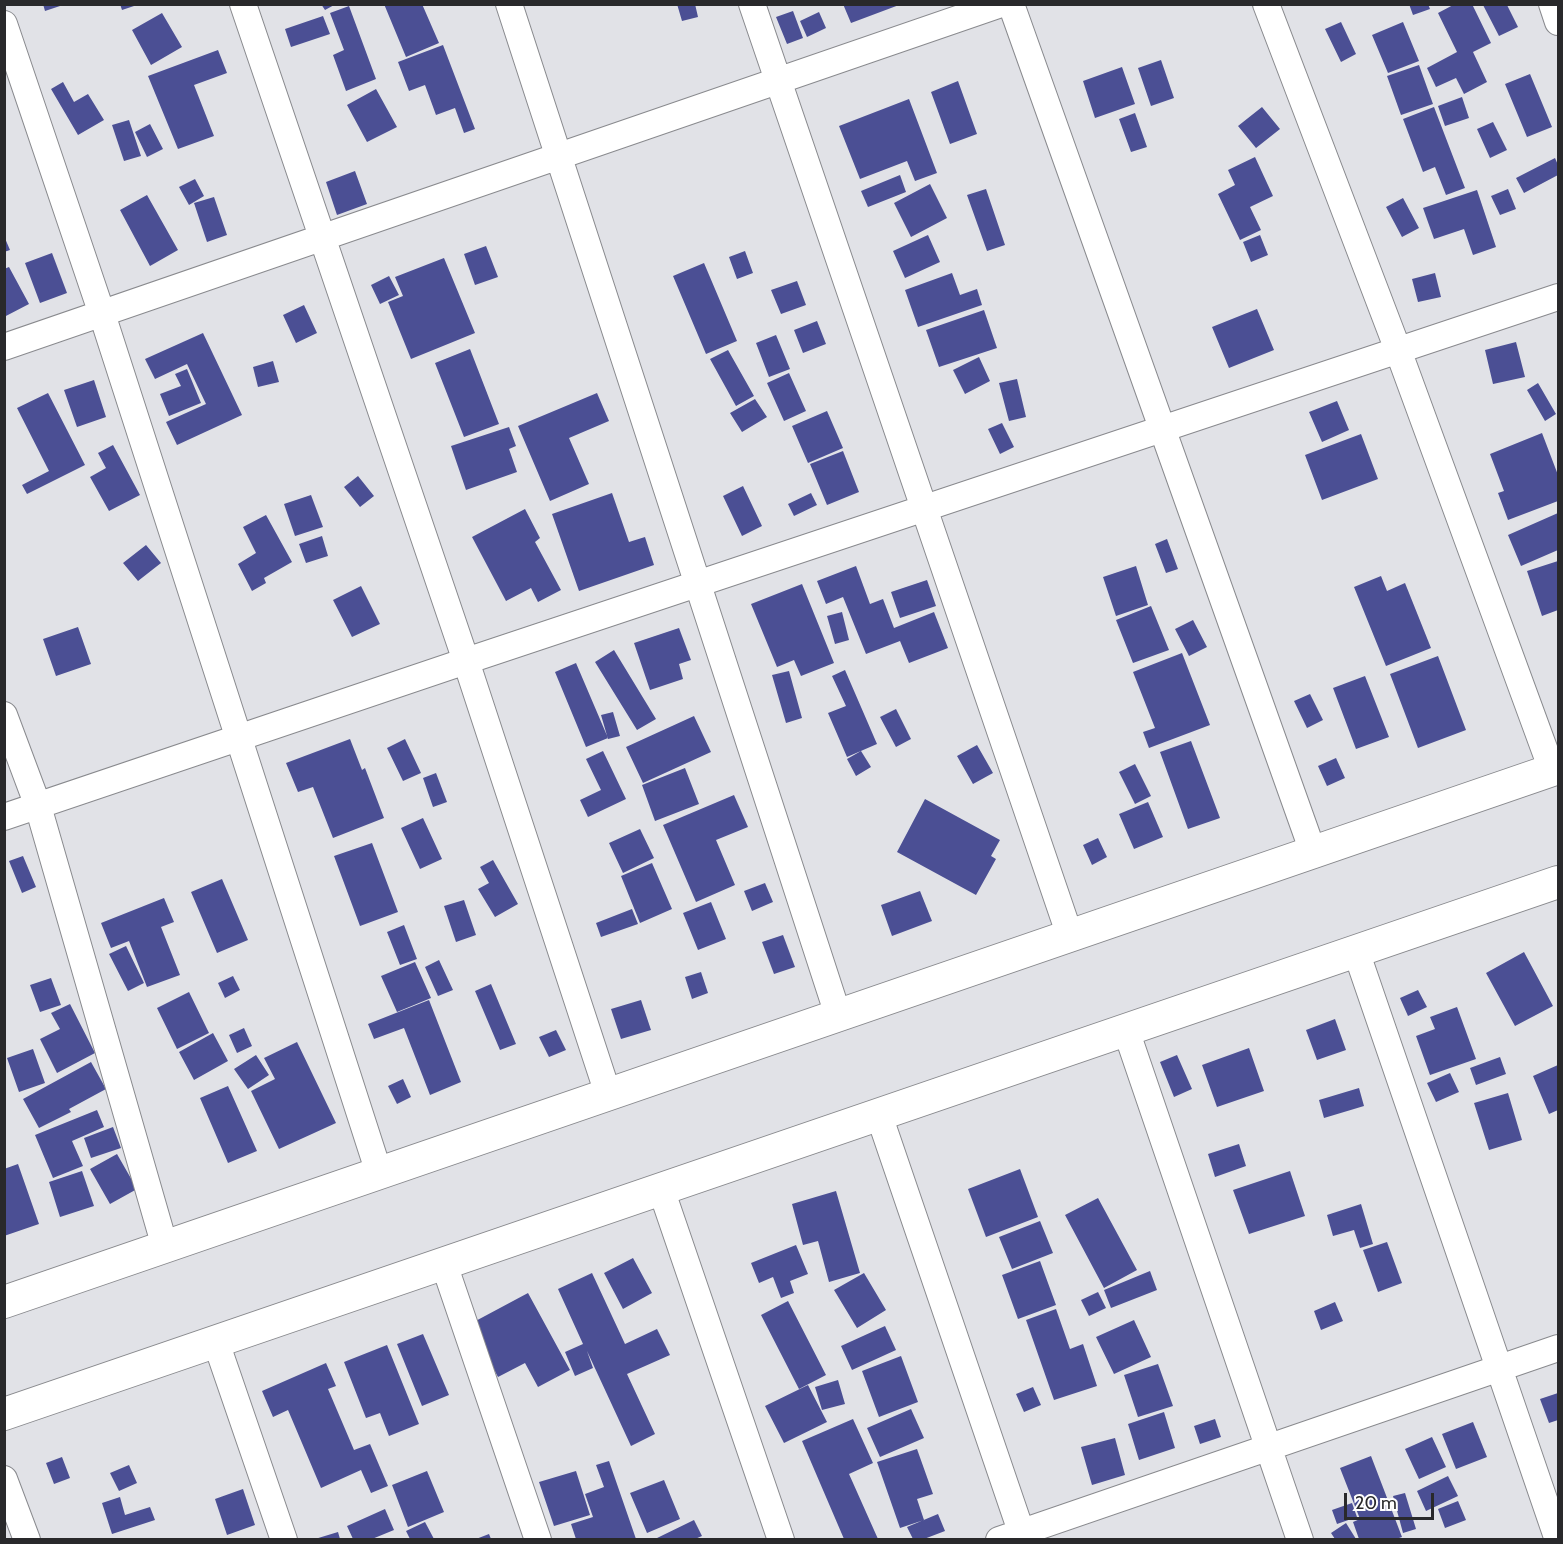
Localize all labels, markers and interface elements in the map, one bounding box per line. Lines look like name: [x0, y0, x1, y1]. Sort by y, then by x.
scale bar: [1347, 1481, 1437, 1519]
text: 20 m: [1355, 1492, 1397, 1514]

